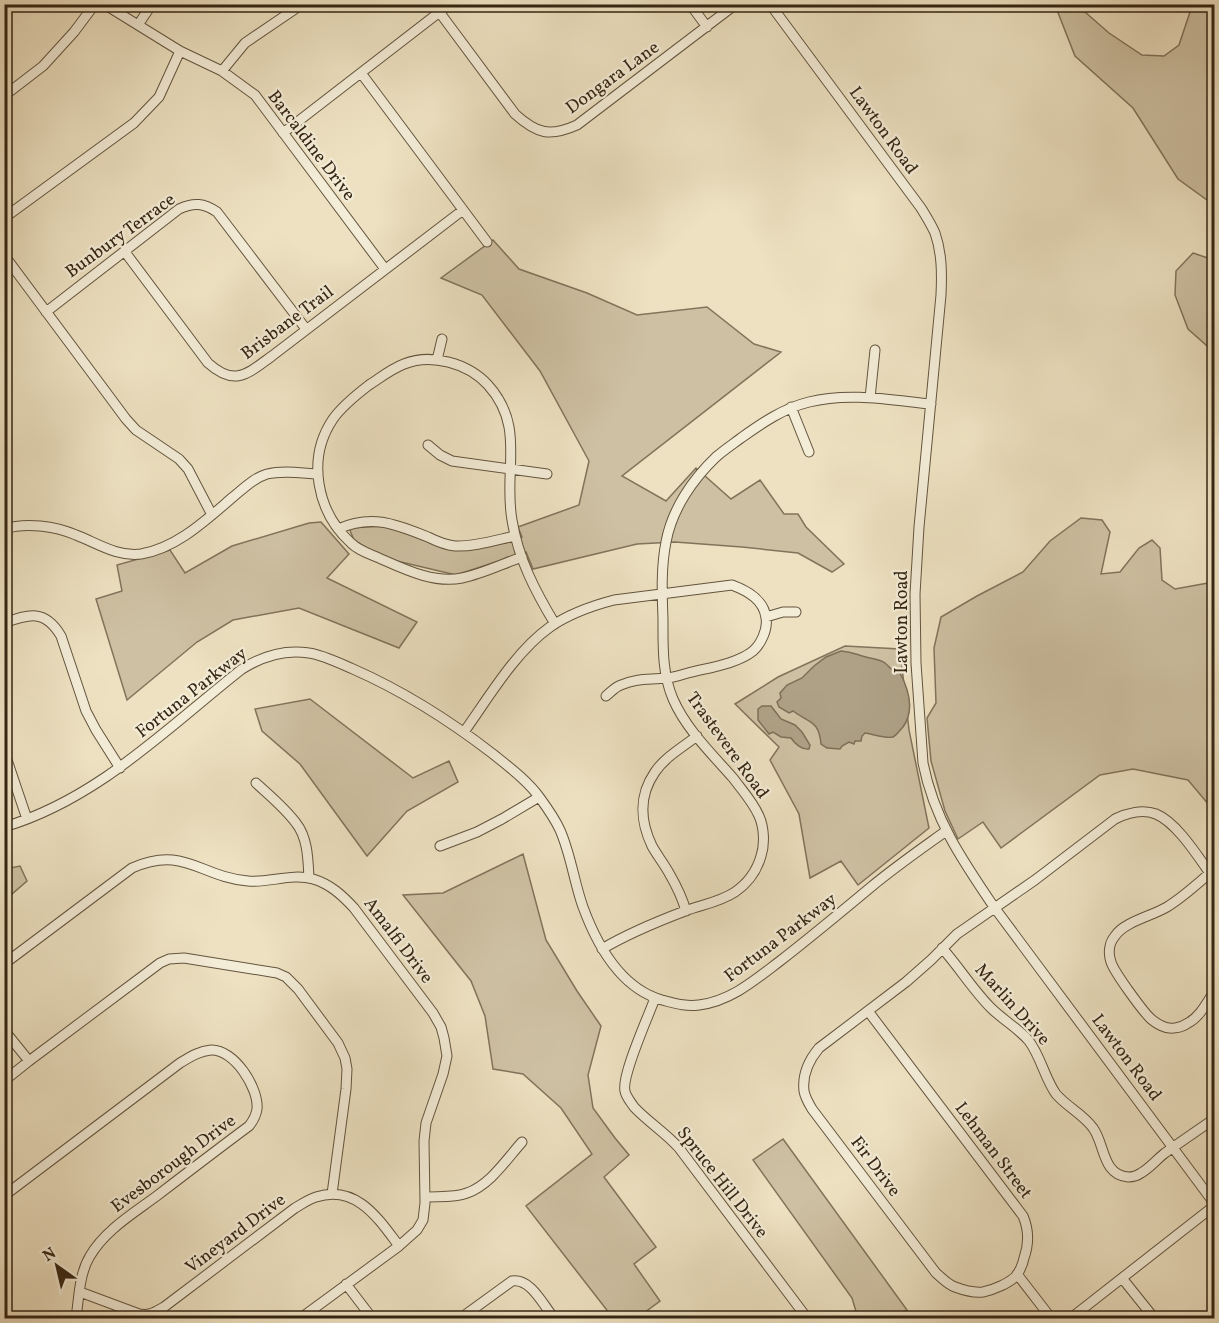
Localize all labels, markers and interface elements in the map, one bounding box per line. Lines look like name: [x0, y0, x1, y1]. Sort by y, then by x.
street label: Dongara Lane: [561, 36, 665, 121]
street label: Lawton Road: [842, 82, 923, 180]
street label: Barcaldine Drive: [261, 85, 361, 206]
street label: Bunbury Terrace: [61, 188, 181, 285]
street label: Brisbane Trail: [236, 280, 339, 366]
street label: Lawton Road: [890, 570, 915, 674]
street label: Fortuna Parkway: [131, 642, 253, 745]
street label: Trastevere Road: [679, 687, 774, 804]
street label: Fortuna Parkway: [719, 887, 843, 989]
street label: Amalfi Drive: [357, 893, 438, 989]
street label: Marlin Drive: [968, 959, 1055, 1051]
street label: Lawton Road: [1085, 1009, 1167, 1107]
street label: Lehman Street: [948, 1097, 1038, 1205]
street label: Evesborough Drive: [106, 1109, 242, 1219]
street label: Spruce Hill Drive: [670, 1122, 773, 1244]
street label: Fir Drive: [844, 1131, 906, 1202]
street label: Vineyard Drive: [180, 1188, 291, 1280]
north arrow: [27, 1236, 87, 1296]
text: N: [39, 1243, 61, 1268]

